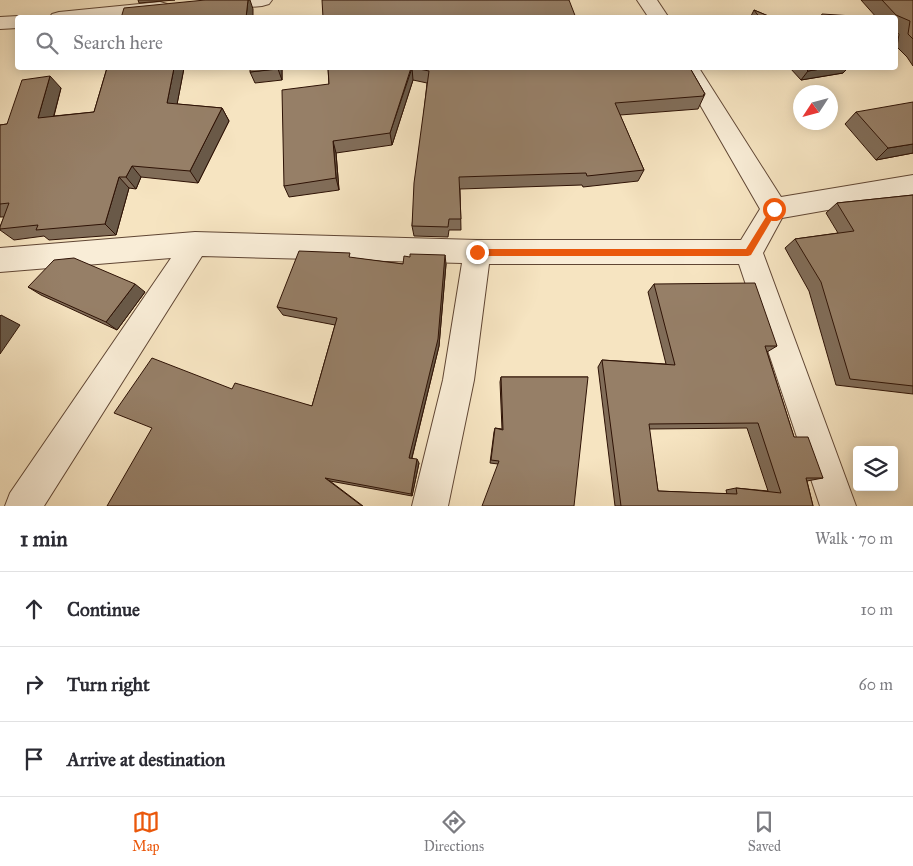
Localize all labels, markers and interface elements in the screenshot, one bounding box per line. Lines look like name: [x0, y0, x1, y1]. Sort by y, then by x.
search box: [15, 15, 898, 70]
icon: search: [33, 29, 61, 57]
text: Search here: [73, 31, 163, 54]
north arrow: [793, 85, 838, 130]
route start: [763, 198, 786, 221]
route end: [466, 241, 489, 264]
map controls: [853, 446, 898, 491]
button: layers: [853, 446, 898, 491]
text: 1 min: [20, 526, 68, 552]
text: Walk · 70 m: [815, 529, 893, 548]
icon: ahead: [20, 595, 48, 623]
text: Continue: [67, 598, 140, 621]
text: 10 m: [861, 600, 893, 619]
icon: right: [20, 670, 48, 698]
text: Turn right: [67, 673, 150, 696]
text: 60 m: [859, 675, 893, 694]
icon: arrive: [20, 745, 48, 773]
text: Arrive at destination: [67, 748, 225, 771]
tab: Map: [132, 808, 160, 855]
tab: Directions: [424, 808, 484, 855]
tab: Saved: [748, 808, 781, 855]

